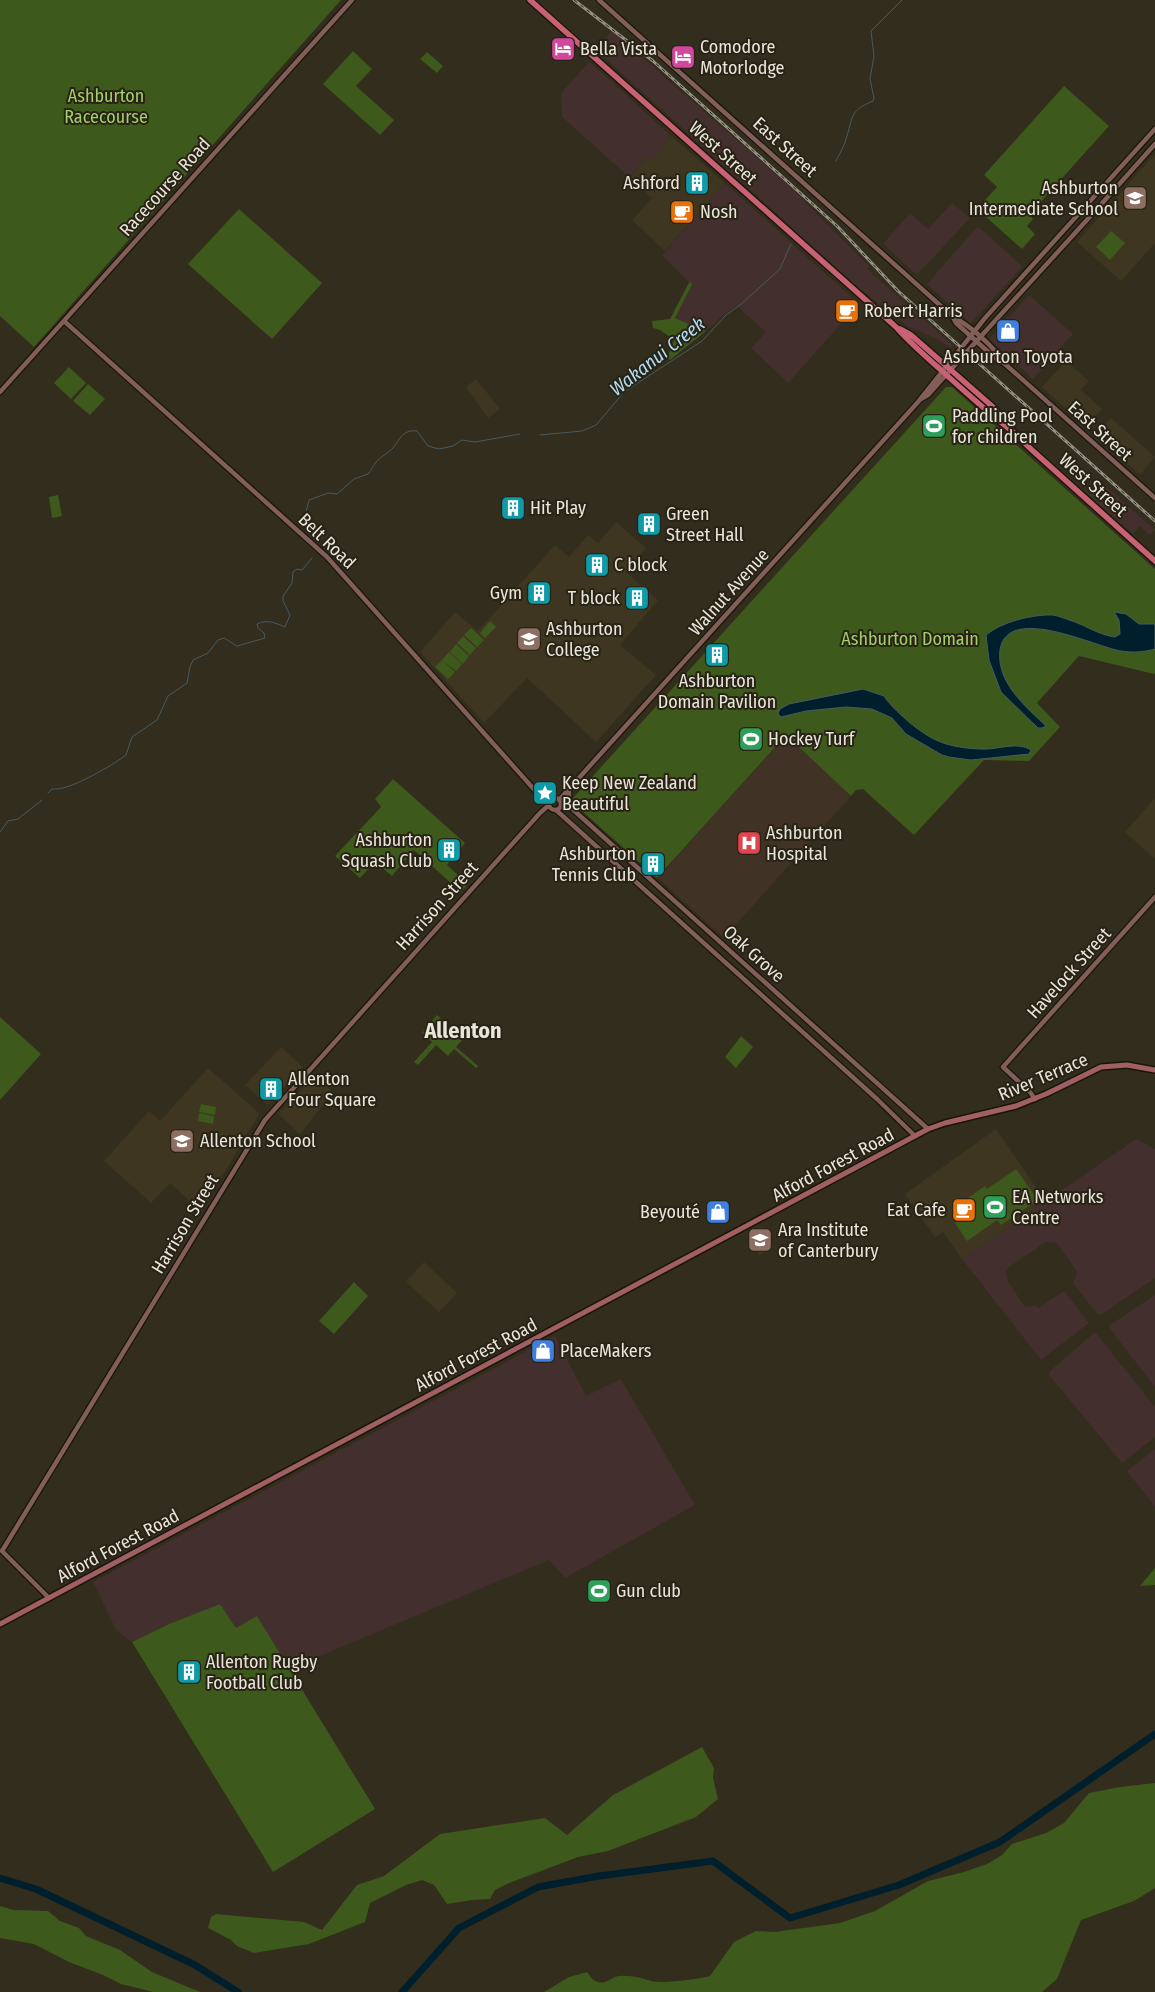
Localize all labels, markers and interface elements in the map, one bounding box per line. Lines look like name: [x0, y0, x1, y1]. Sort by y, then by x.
hotel icon: Bella Vista: [550, 36, 576, 62]
place label: Comodore Motorlodge: [700, 36, 785, 79]
place label: Bella Vista: [580, 38, 657, 60]
hotel icon: Comodore Motorlodge: [670, 44, 696, 70]
park label: Ashburton Racecourse: [64, 85, 148, 128]
street label: East Street: [748, 112, 822, 182]
street label: West Street: [684, 117, 762, 189]
street label: Racecourse Road: [115, 133, 215, 241]
building icon: Ashford: [684, 170, 710, 196]
place label: Ashford: [623, 172, 680, 194]
place label: Ashburton Intermediate School: [969, 177, 1118, 220]
school or university icon: Ashburton Intermediate School: [1122, 185, 1148, 211]
cafe icon: Nosh: [669, 199, 695, 225]
place label: Nosh: [700, 201, 738, 223]
cafe icon: Robert Harris: [834, 298, 860, 324]
place label: Robert Harris: [864, 300, 963, 322]
water label: Wakanui Creek: [605, 312, 710, 401]
shop icon: Ashburton Toyota: [995, 318, 1021, 344]
place label: Ashburton Toyota: [943, 346, 1073, 368]
street label: East Street: [1063, 396, 1137, 466]
place label: Paddling Pool for children: [952, 405, 1053, 448]
sports icon: Paddling Pool for children: [921, 413, 947, 439]
street label: West Street: [1054, 449, 1132, 521]
building icon: Hit Play: [500, 495, 526, 521]
place label: Hit Play: [530, 497, 586, 519]
place label: Green Street Hall: [666, 503, 744, 546]
street label: Belt Road: [294, 508, 360, 574]
building icon: Green Street Hall: [636, 511, 662, 537]
street label: Walnut Avenue: [684, 544, 774, 640]
building icon: C block: [584, 552, 610, 578]
place label: C block: [614, 554, 668, 576]
building icon: Gym: [526, 580, 552, 606]
place label: Gym: [490, 582, 522, 604]
building icon: T block: [624, 585, 650, 611]
place label: T block: [568, 587, 621, 609]
place label: Ashburton College: [546, 618, 622, 661]
school or university icon: Ashburton College: [516, 626, 542, 652]
park label: Ashburton Domain: [841, 628, 979, 650]
building icon: Ashburton Domain Pavilion: [704, 642, 730, 668]
place label: Ashburton Domain Pavilion: [658, 670, 776, 713]
sports icon: Hockey Turf: [738, 726, 764, 752]
place label: Hockey Turf: [768, 728, 856, 750]
place label: Keep New Zealand Beautiful: [562, 772, 697, 815]
place icon: Keep New Zealand Beautiful: [532, 780, 558, 806]
place label: Ashburton Hospital: [766, 822, 842, 865]
place label: Ashburton Squash Club: [341, 829, 432, 872]
hospital icon: Ashburton Hospital: [736, 830, 762, 856]
building icon: Ashburton Squash Club: [436, 837, 462, 863]
place label: Ashburton Tennis Club: [552, 843, 636, 886]
building icon: Ashburton Tennis Club: [640, 851, 666, 877]
street label: Harrison Street: [391, 857, 483, 955]
street label: Oak Grove: [719, 921, 789, 987]
street label: Havelock Street: [1022, 923, 1116, 1023]
district label: Allenton: [423, 1017, 502, 1044]
street label: River Terrace: [995, 1048, 1091, 1106]
place label: Allenton Four Square: [288, 1068, 376, 1111]
building icon: Allenton Four Square: [258, 1076, 284, 1102]
street label: Alford Forest Road: [768, 1124, 898, 1206]
school or university icon: Allenton School: [169, 1128, 195, 1154]
place label: Allenton School: [200, 1130, 316, 1152]
street label: Harrison Street: [147, 1170, 223, 1278]
place label: EA Networks Centre: [1012, 1186, 1104, 1229]
sports icon: EA Networks Centre: [982, 1194, 1008, 1220]
cafe icon: Eat Cafe: [951, 1197, 977, 1223]
shop icon: Beyouté: [705, 1199, 731, 1225]
place label: Eat Cafe: [887, 1199, 946, 1221]
place label: Beyouté: [640, 1201, 700, 1223]
place label: Ara Institute of Canterbury: [778, 1219, 879, 1262]
school or university icon: Ara Institute of Canterbury: [747, 1227, 773, 1253]
street label: Alford Forest Road: [411, 1314, 541, 1396]
shop icon: PlaceMakers: [530, 1338, 556, 1364]
place label: PlaceMakers: [560, 1340, 652, 1362]
street label: Alford Forest Road: [53, 1505, 183, 1587]
sports icon: Gun club: [586, 1578, 612, 1604]
place label: Gun club: [616, 1580, 681, 1602]
place label: Allenton Rugby Football Club: [206, 1651, 317, 1694]
building icon: Allenton Rugby Football Club: [176, 1659, 202, 1685]

